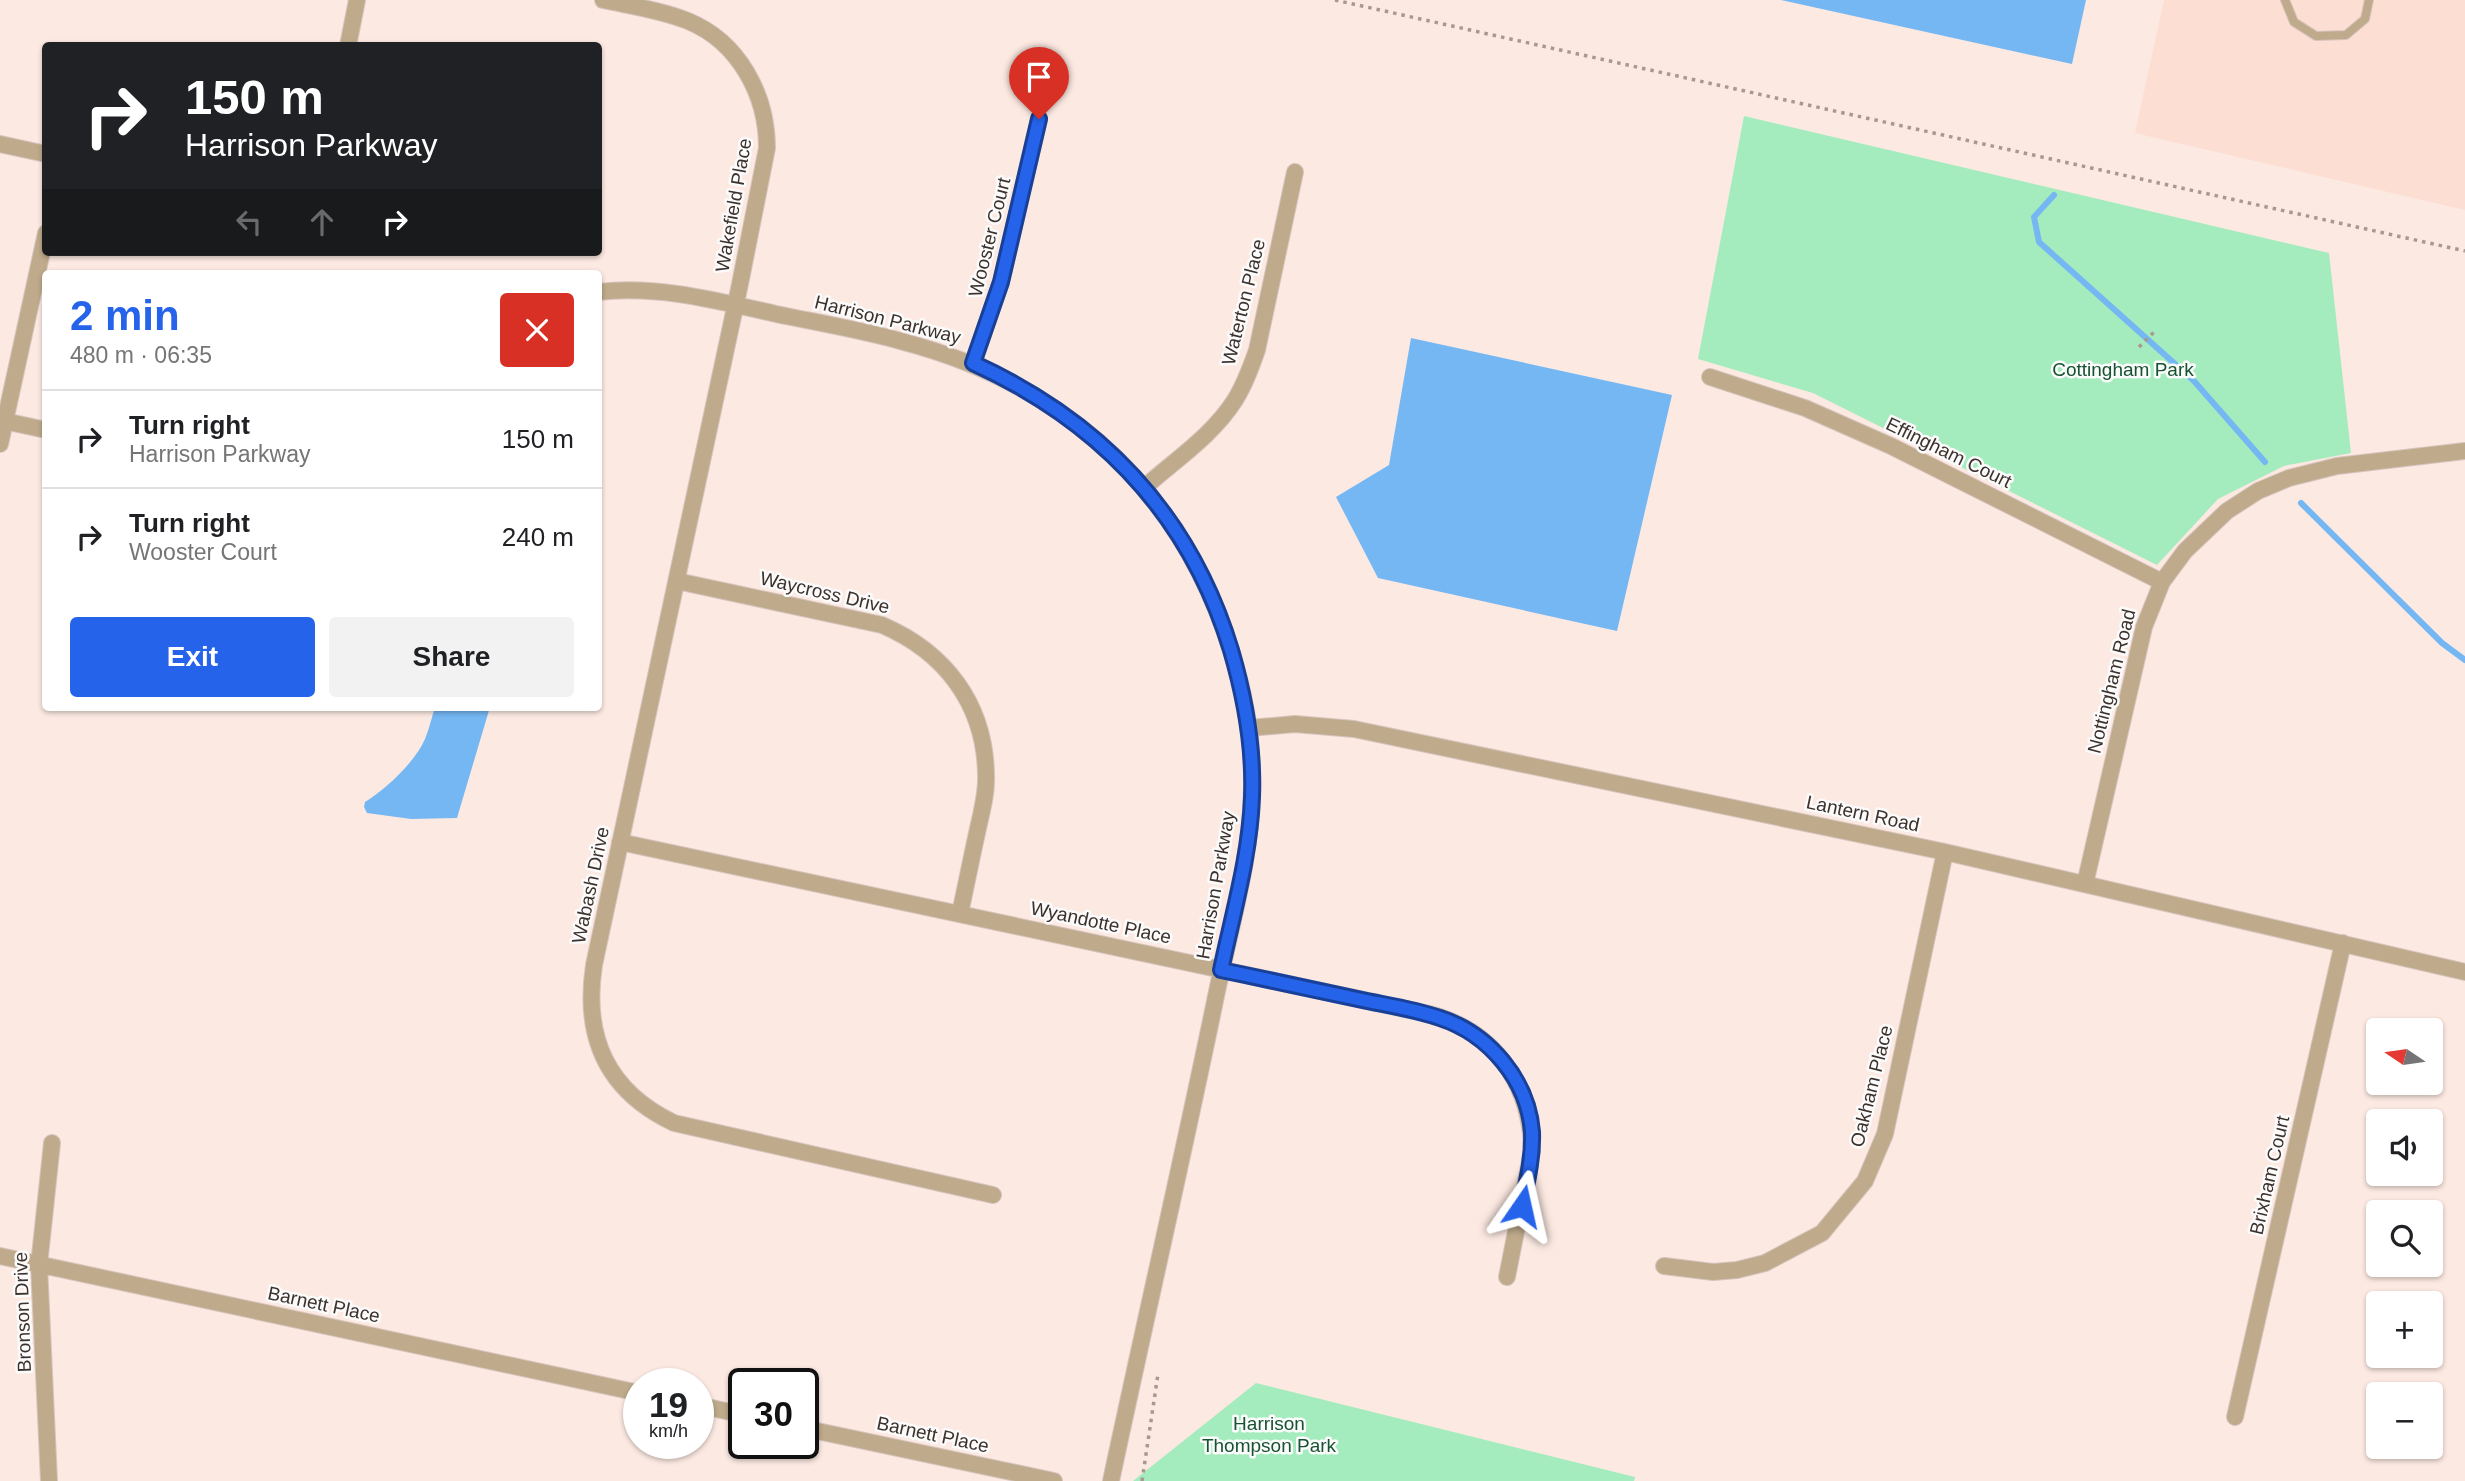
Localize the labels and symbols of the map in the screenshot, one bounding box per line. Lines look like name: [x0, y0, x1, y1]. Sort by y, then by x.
pin: [1009, 47, 1069, 119]
street label: Wakefield Place: [711, 137, 756, 274]
street label: Wooster Court: [965, 175, 1015, 299]
street label: Waterton Place: [1218, 237, 1269, 367]
street label: Harrison Parkway: [813, 291, 964, 348]
park label: Cottingham Park: [2052, 359, 2194, 380]
street label: Effingham Court: [1883, 413, 2016, 492]
street label: Waycross Drive: [758, 567, 892, 618]
street label: Nottingham Road: [2083, 607, 2140, 755]
street label: Lantern Road: [1804, 791, 1921, 836]
street label: Harrison Parkway: [1192, 809, 1239, 961]
street label: Wabash Drive: [568, 825, 613, 945]
street label: Wyandotte Place: [1029, 897, 1173, 948]
north arrow: [2366, 1018, 2443, 1096]
street label: Oakham Place: [1846, 1023, 1897, 1149]
street label: Brixham Court: [2246, 1113, 2294, 1237]
position arrow: [1485, 1169, 1559, 1243]
street label: Bronson Drive: [10, 1251, 35, 1373]
street label: Barnett Place: [266, 1282, 382, 1327]
speed limit sign: 30: [728, 1368, 819, 1459]
street label: Barnett Place: [875, 1412, 991, 1457]
park label: Harrison Thompson Park: [1202, 1413, 1337, 1456]

